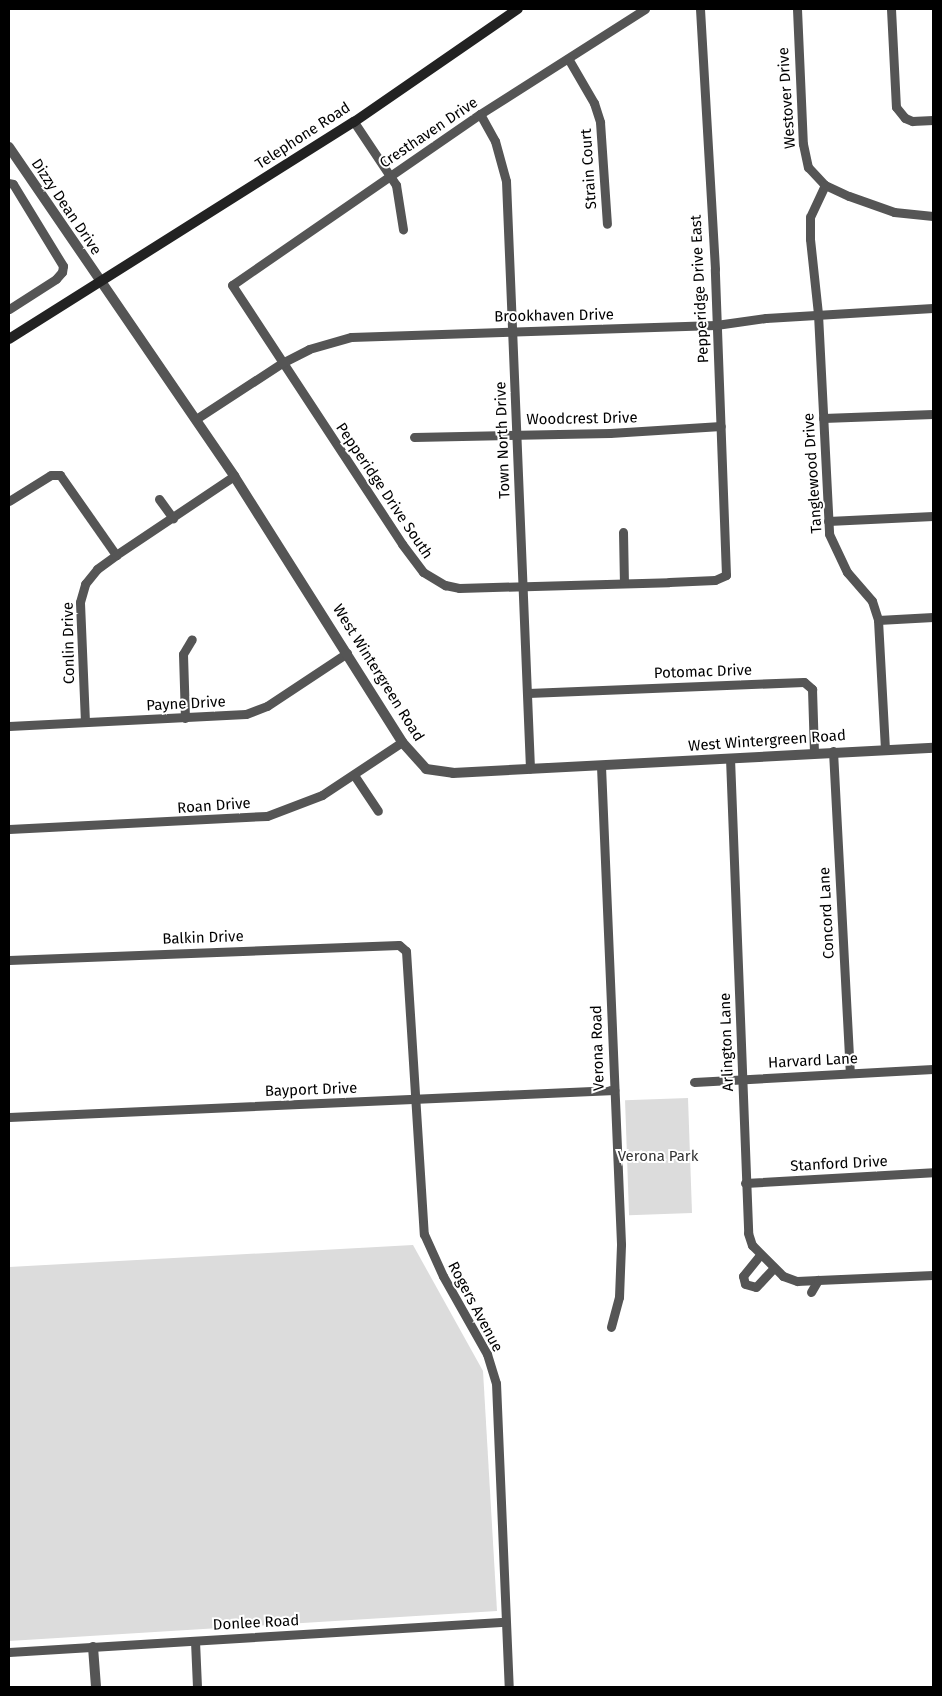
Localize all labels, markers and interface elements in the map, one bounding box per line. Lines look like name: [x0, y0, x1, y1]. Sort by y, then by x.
street label: Westover Drive: [774, 47, 800, 149]
street label: Cresthaven Drive: [377, 94, 481, 172]
street label: Telephone Road: [252, 99, 354, 173]
street label: Strain Court: [577, 128, 601, 210]
street label: Dizzy Dean Drive: [27, 155, 105, 259]
street label: Pepperidge Drive East: [687, 214, 713, 364]
street label: Brookhaven Drive: [494, 306, 614, 326]
street label: Town North Drive: [492, 381, 514, 499]
street label: Woodcrest Drive: [526, 409, 638, 429]
street label: Tanglewood Drive: [800, 412, 826, 534]
street label: Pepperidge Drive South: [332, 420, 436, 562]
street label: West Wintergreen Road: [329, 601, 427, 745]
street label: Conlin Drive: [59, 602, 79, 684]
street label: Potomac Drive: [654, 661, 752, 683]
street label: Payne Drive: [146, 693, 226, 715]
street label: West Wintergreen Road: [688, 727, 846, 755]
street label: Roan Drive: [177, 794, 251, 818]
street label: Concord Lane: [816, 867, 838, 959]
street label: Balkin Drive: [162, 928, 244, 948]
street label: Arlington Lane: [716, 992, 738, 1092]
street label: Verona Road: [588, 1005, 608, 1091]
street label: Harvard Lane: [768, 1050, 858, 1072]
street label: Bayport Drive: [264, 1079, 358, 1101]
park label: Verona Park: [618, 1148, 698, 1166]
street label: Stanford Drive: [790, 1152, 888, 1176]
street label: Rogers Avenue: [444, 1259, 506, 1355]
street label: Donlee Road: [212, 1612, 300, 1634]

